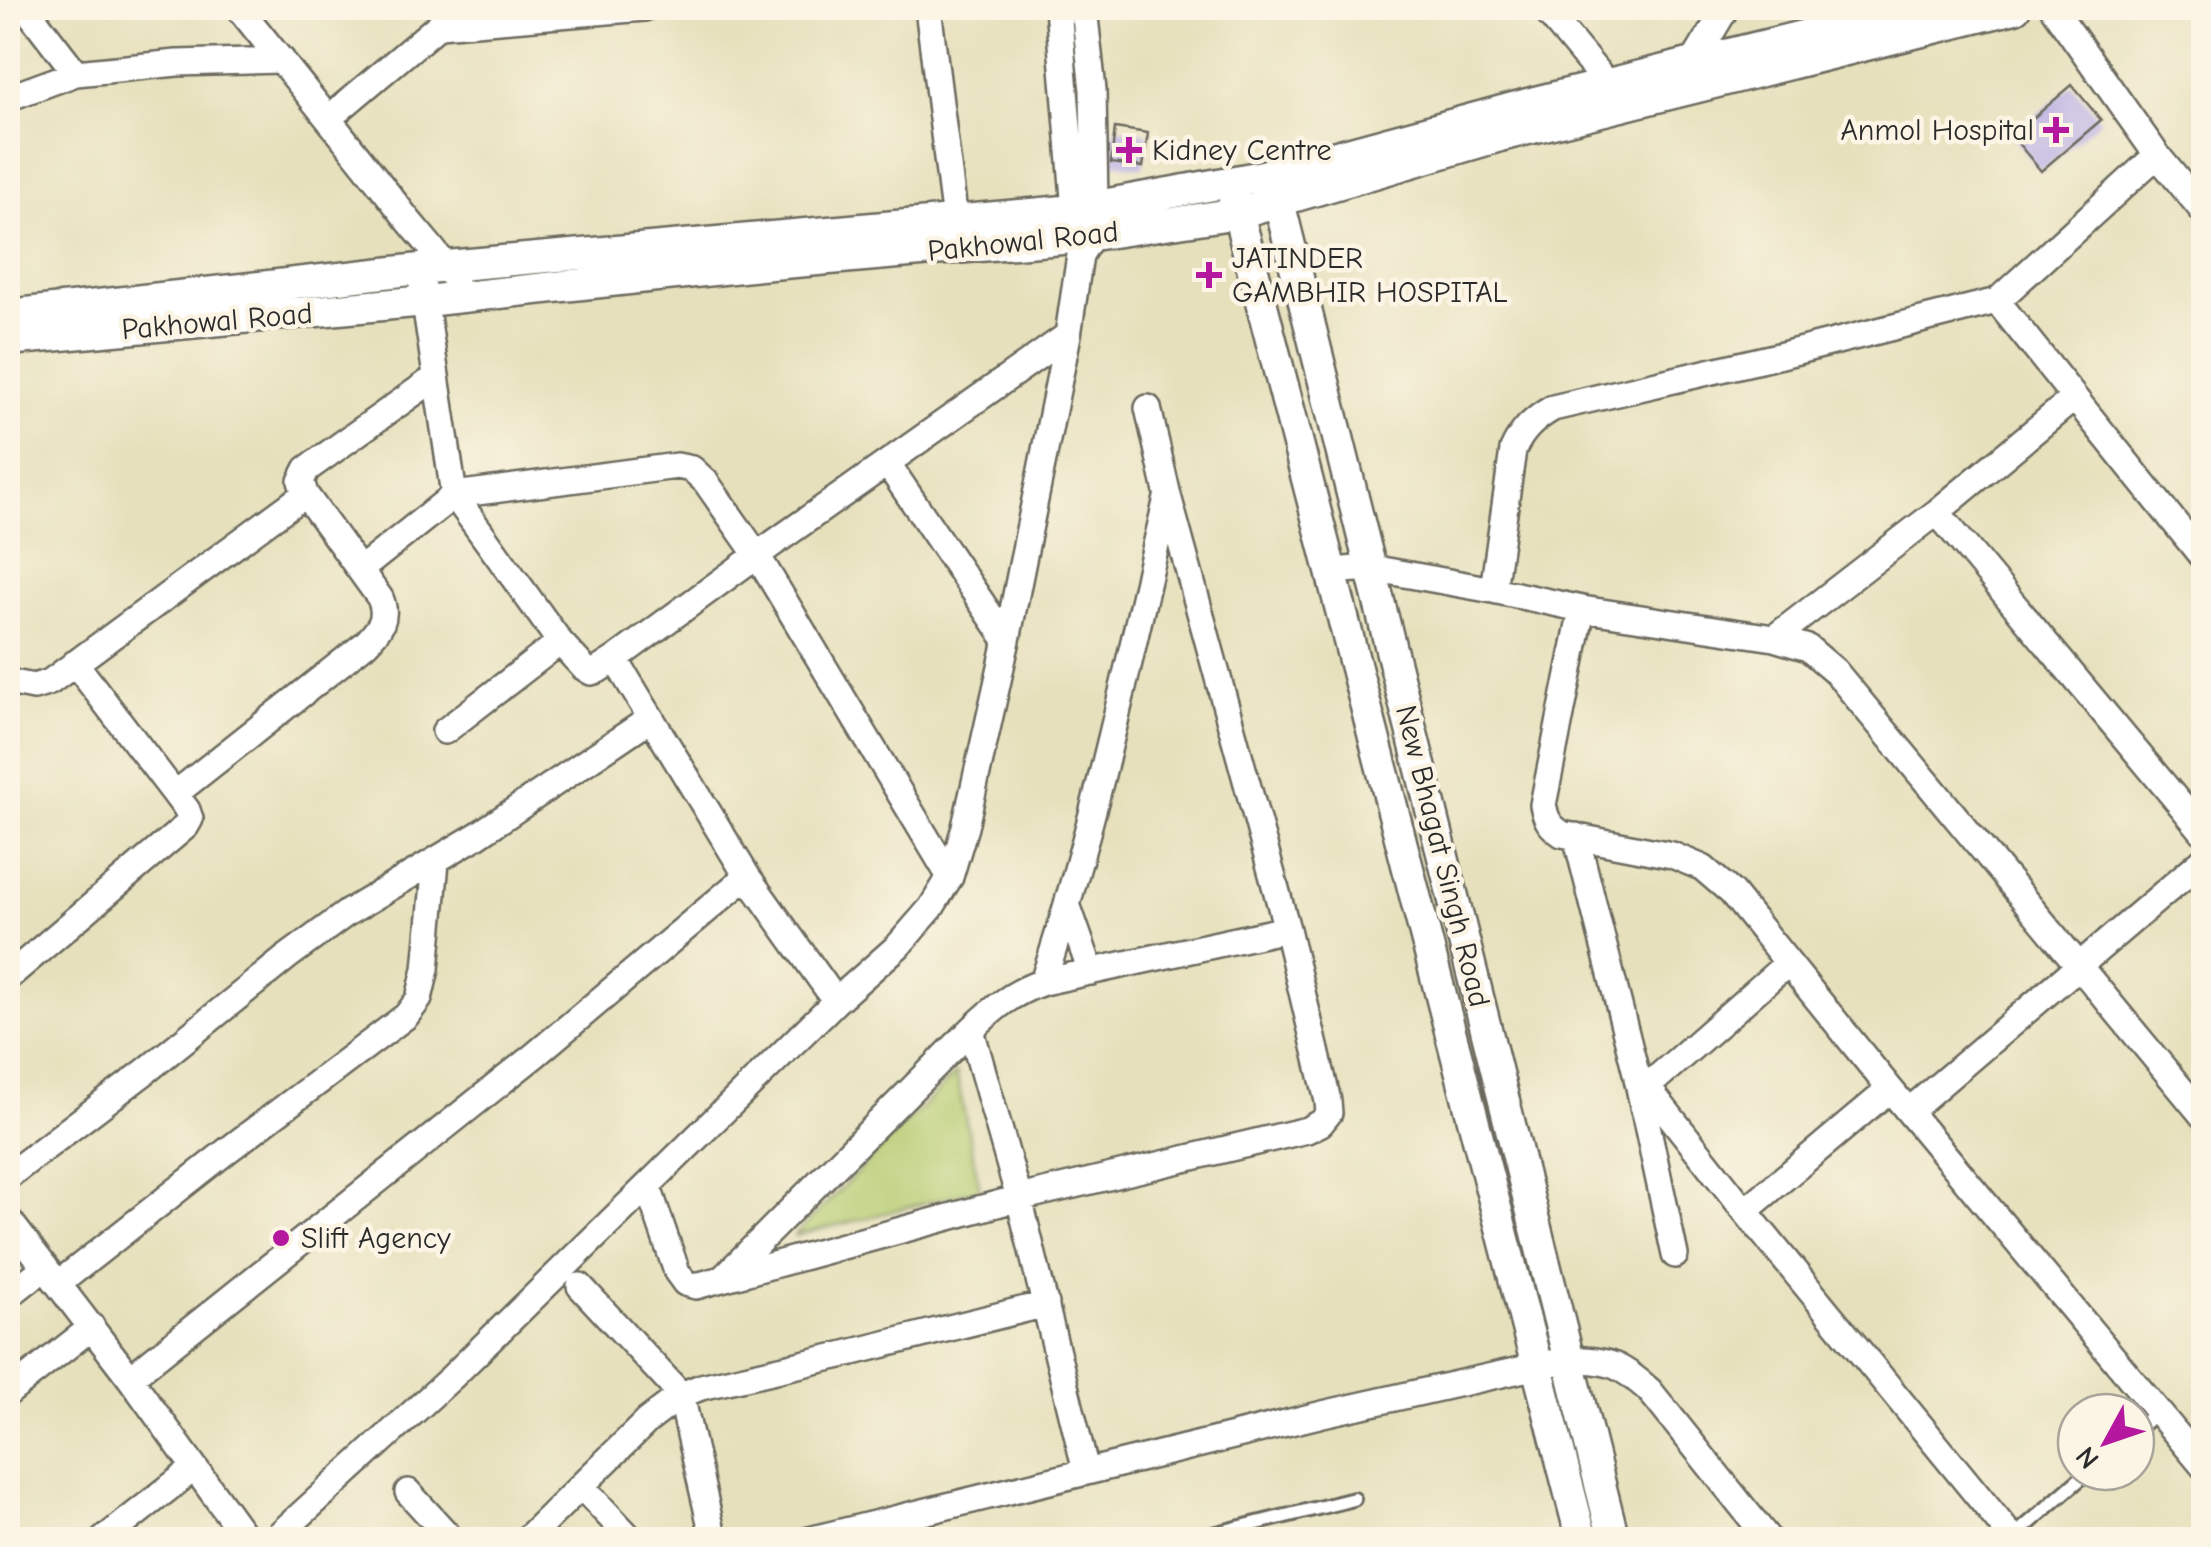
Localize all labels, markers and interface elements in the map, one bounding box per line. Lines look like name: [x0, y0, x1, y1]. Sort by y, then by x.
place label: Anmol Hospital: [1840, 113, 2034, 148]
marker: Anmol Hospital: [2043, 117, 2069, 143]
place label: Kidney Centre: [1152, 133, 1332, 168]
marker: Kidney Centre: [1116, 137, 1142, 163]
street label: Pakhowal Road: [926, 214, 1120, 269]
place label: JATINDER GAMBHIR HOSPITAL: [1232, 241, 1508, 310]
marker: JATINDER GAMBHIR HOSPITAL: [1196, 262, 1222, 288]
street label: Pakhowal Road: [120, 296, 314, 347]
street label: New Bhagat Singh Road: [1388, 702, 1497, 1011]
place label: Slift Agency: [301, 1221, 451, 1256]
marker: Slift Agency: [270, 1227, 292, 1249]
north arrow: [2056, 1392, 2156, 1492]
text: N: [2069, 1440, 2106, 1475]

